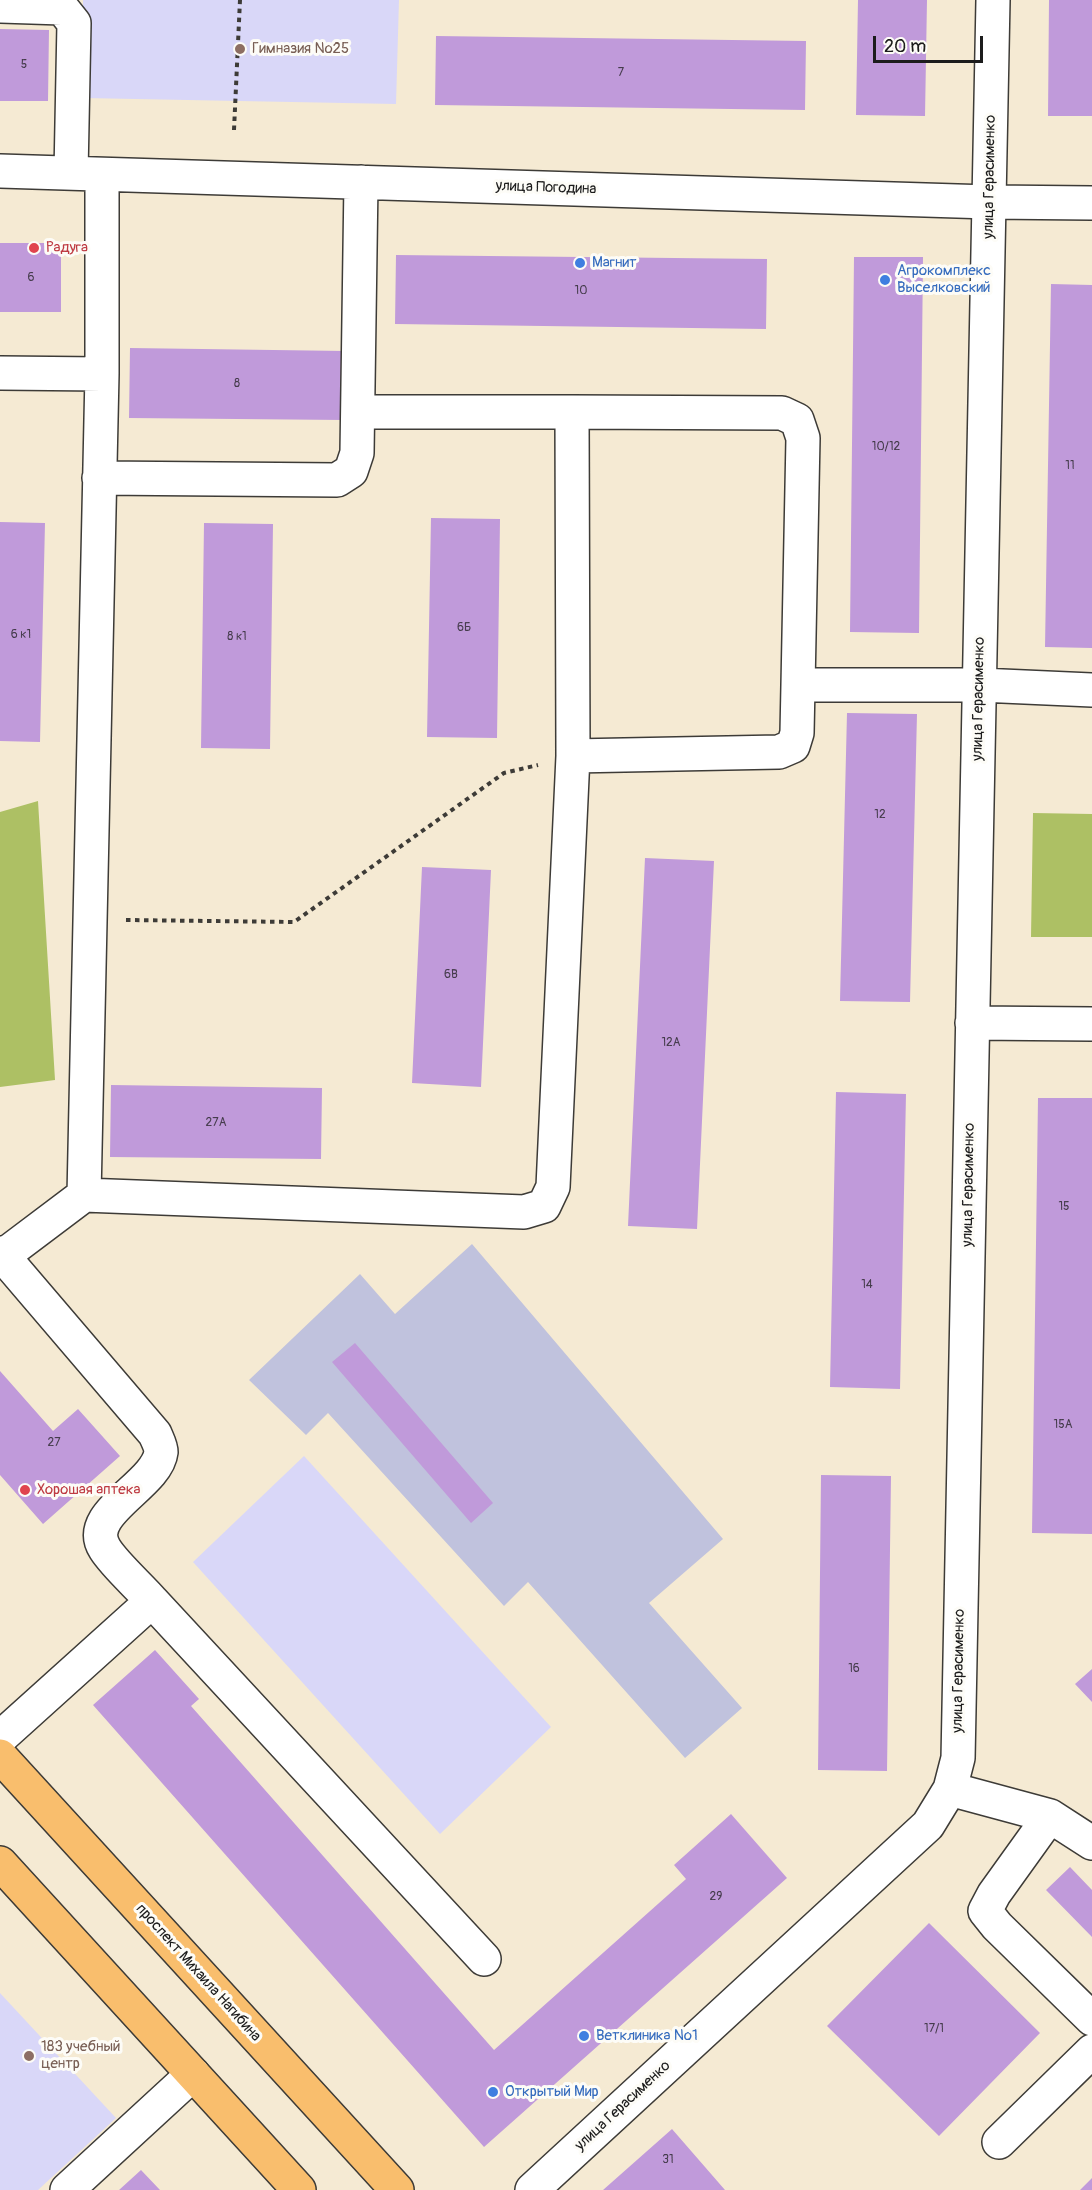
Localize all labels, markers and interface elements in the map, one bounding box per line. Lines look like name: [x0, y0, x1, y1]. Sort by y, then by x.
scale bar: [876, 24, 986, 62]
text: 20 m: [884, 35, 926, 58]
place label: Гимназия №25: [252, 40, 349, 58]
marker: Гимназия №25: [233, 42, 247, 56]
house number: 5: [21, 58, 27, 72]
house number: 7: [618, 66, 624, 80]
street label: улица Герасименко: [980, 115, 1000, 239]
street label: улица Погодина: [495, 177, 597, 199]
place label: Радуга: [46, 239, 88, 257]
marker: Радуга: [27, 241, 41, 255]
place label: Магнит: [592, 254, 637, 272]
marker: Магнит: [573, 256, 587, 270]
place label: Агрокомплекс Выселковский: [897, 262, 991, 297]
house number: 6: [28, 271, 34, 285]
marker: Агрокомплекс Выселковский: [878, 273, 892, 287]
house number: 10: [575, 284, 587, 298]
house number: 8: [234, 377, 240, 391]
house number: 10/12: [872, 440, 900, 454]
house number: 11: [1065, 459, 1075, 473]
house number: 6Б: [457, 621, 471, 635]
house number: 6 к1: [11, 628, 31, 642]
house number: 8 к1: [227, 630, 247, 644]
street label: улица Герасименко: [969, 637, 989, 761]
house number: 12: [874, 808, 886, 822]
house number: 6В: [444, 968, 458, 982]
house number: 12А: [661, 1036, 681, 1050]
house number: 27А: [206, 1116, 226, 1130]
street label: улица Герасименко: [959, 1123, 979, 1247]
house number: 15: [1058, 1200, 1070, 1214]
house number: 14: [861, 1278, 873, 1292]
house number: 15А: [1054, 1418, 1072, 1432]
house number: 27: [47, 1436, 61, 1450]
place label: Хорошая аптека: [37, 1481, 140, 1499]
marker: Хорошая аптека: [18, 1483, 32, 1497]
street label: улица Герасименко: [949, 1609, 969, 1733]
house number: 16: [848, 1662, 860, 1676]
house number: 29: [710, 1890, 722, 1904]
street label: проспект Михаила Нагибина: [132, 1901, 264, 2045]
house number: 17/1: [924, 2022, 944, 2036]
place label: Ветклиника №1: [596, 2027, 698, 2045]
marker: Ветклиника №1: [577, 2029, 591, 2043]
place label: 183 учебный центр: [41, 2038, 120, 2073]
marker: 183 учебный центр: [22, 2049, 36, 2063]
street label: улица Герасименко: [571, 2057, 675, 2155]
place label: Открытый Мир: [505, 2083, 599, 2101]
marker: Открытый Мир: [486, 2085, 500, 2099]
house number: 31: [662, 2153, 674, 2167]

